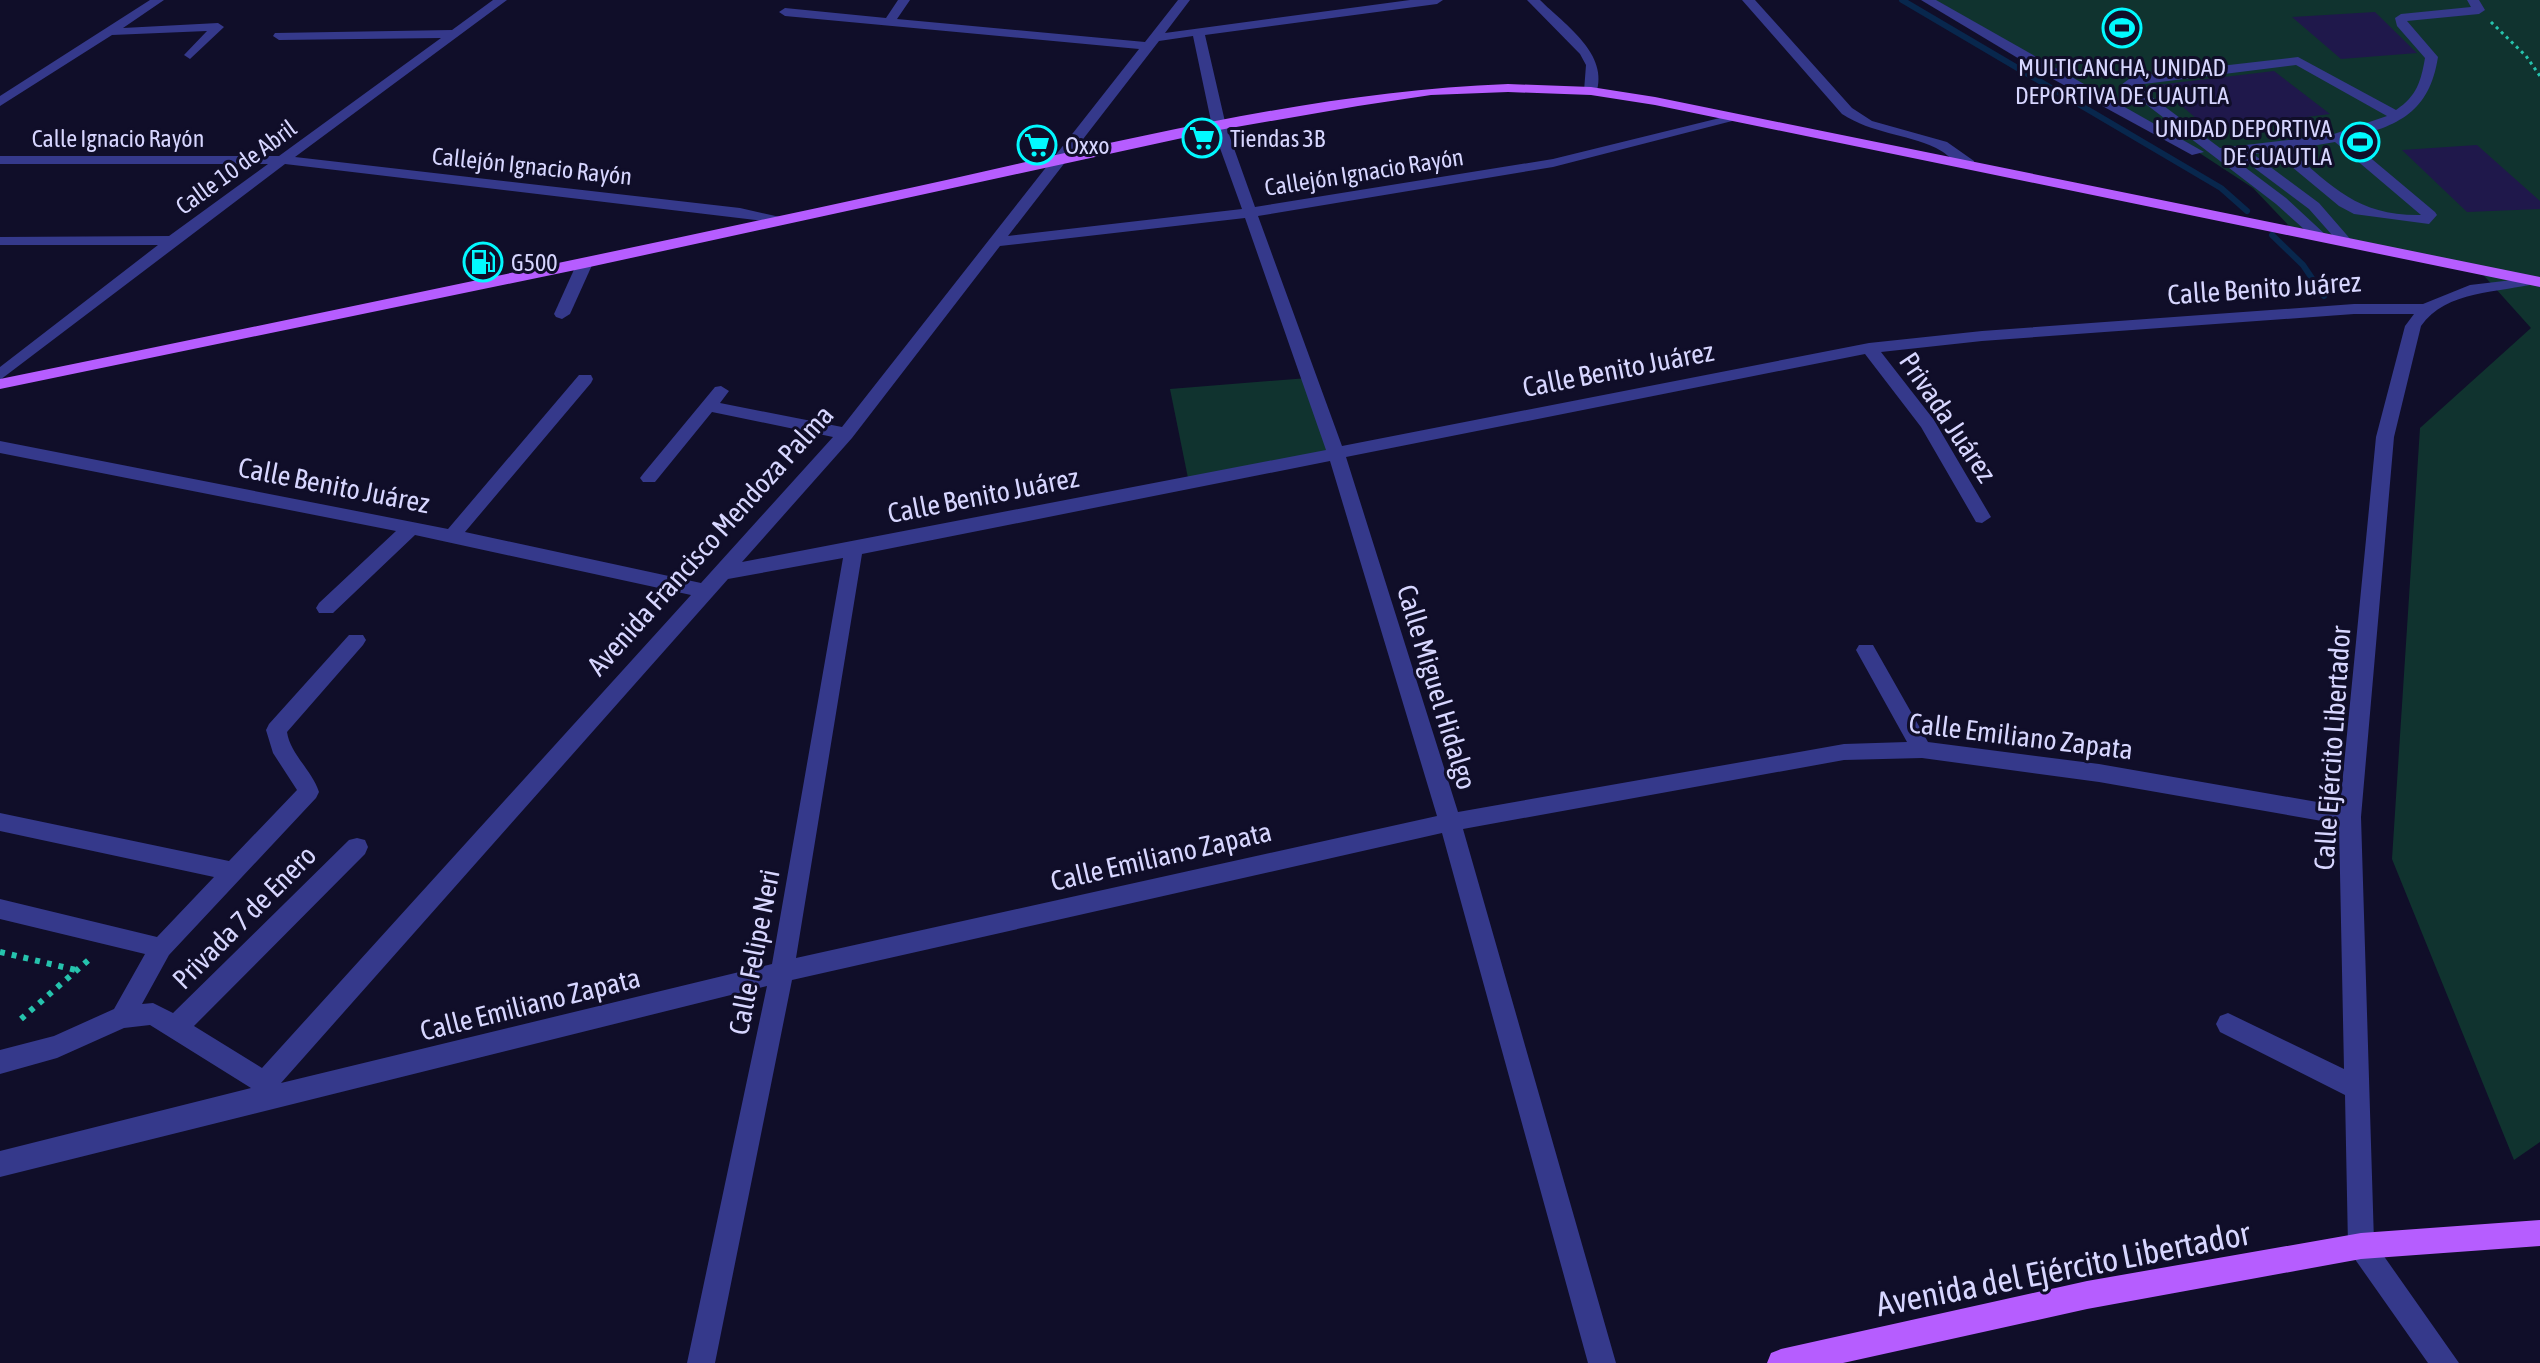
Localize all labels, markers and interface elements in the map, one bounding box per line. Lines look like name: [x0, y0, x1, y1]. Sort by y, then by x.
sports icon: MULTICANCHA, UNIDAD DEPORTIVA DE CUAUTLA: [2101, 7, 2143, 49]
place label: MULTICANCHA, UNIDAD DEPORTIVA DE CUAUTLA: [2015, 54, 2229, 109]
street label: Calle 10 de Abril: [171, 114, 302, 220]
place label: UNIDAD DEPORTIVA DE CUAUTLA: [2154, 115, 2332, 170]
supermarket icon: Tiendas 3B: [1181, 117, 1223, 159]
sports icon: UNIDAD DEPORTIVA DE CUAUTLA: [2339, 121, 2381, 163]
supermarket icon: Oxxo: [1016, 124, 1058, 166]
street label: Calle Ignacio Rayón: [32, 125, 204, 152]
place label: Tiendas 3B: [1230, 125, 1326, 152]
place label: Oxxo: [1065, 132, 1109, 159]
street label: Callejón Ignacio Rayón: [431, 142, 633, 190]
street label: Callejón Ignacio Rayón: [1263, 143, 1465, 201]
fuel station icon: G500: [462, 241, 504, 283]
place label: G500: [511, 249, 558, 276]
street label: Calle Benito Juárez: [2166, 265, 2362, 311]
street label: Calle Benito Juárez: [1520, 335, 1716, 403]
street label: Privada Juárez: [1893, 346, 2003, 488]
street label: Avenida Francisco Mendoza Palma: [580, 399, 840, 681]
street label: Calle Benito Juárez: [236, 451, 432, 519]
street label: Calle Benito Juárez: [885, 461, 1081, 529]
street label: Calle Miguel Hidalgo: [1391, 581, 1483, 793]
street label: Calle Ejército Libertador: [2308, 624, 2357, 871]
street label: Calle Emiliano Zapata: [1907, 706, 2135, 766]
street label: Calle Emiliano Zapata: [1047, 815, 1275, 897]
street label: Privada 7 de Enero: [166, 839, 322, 995]
street label: Calle Felipe Neri: [722, 867, 786, 1037]
street label: Calle Emiliano Zapata: [417, 961, 643, 1047]
street label: Avenida del Ejército Libertador: [1873, 1212, 2254, 1323]

